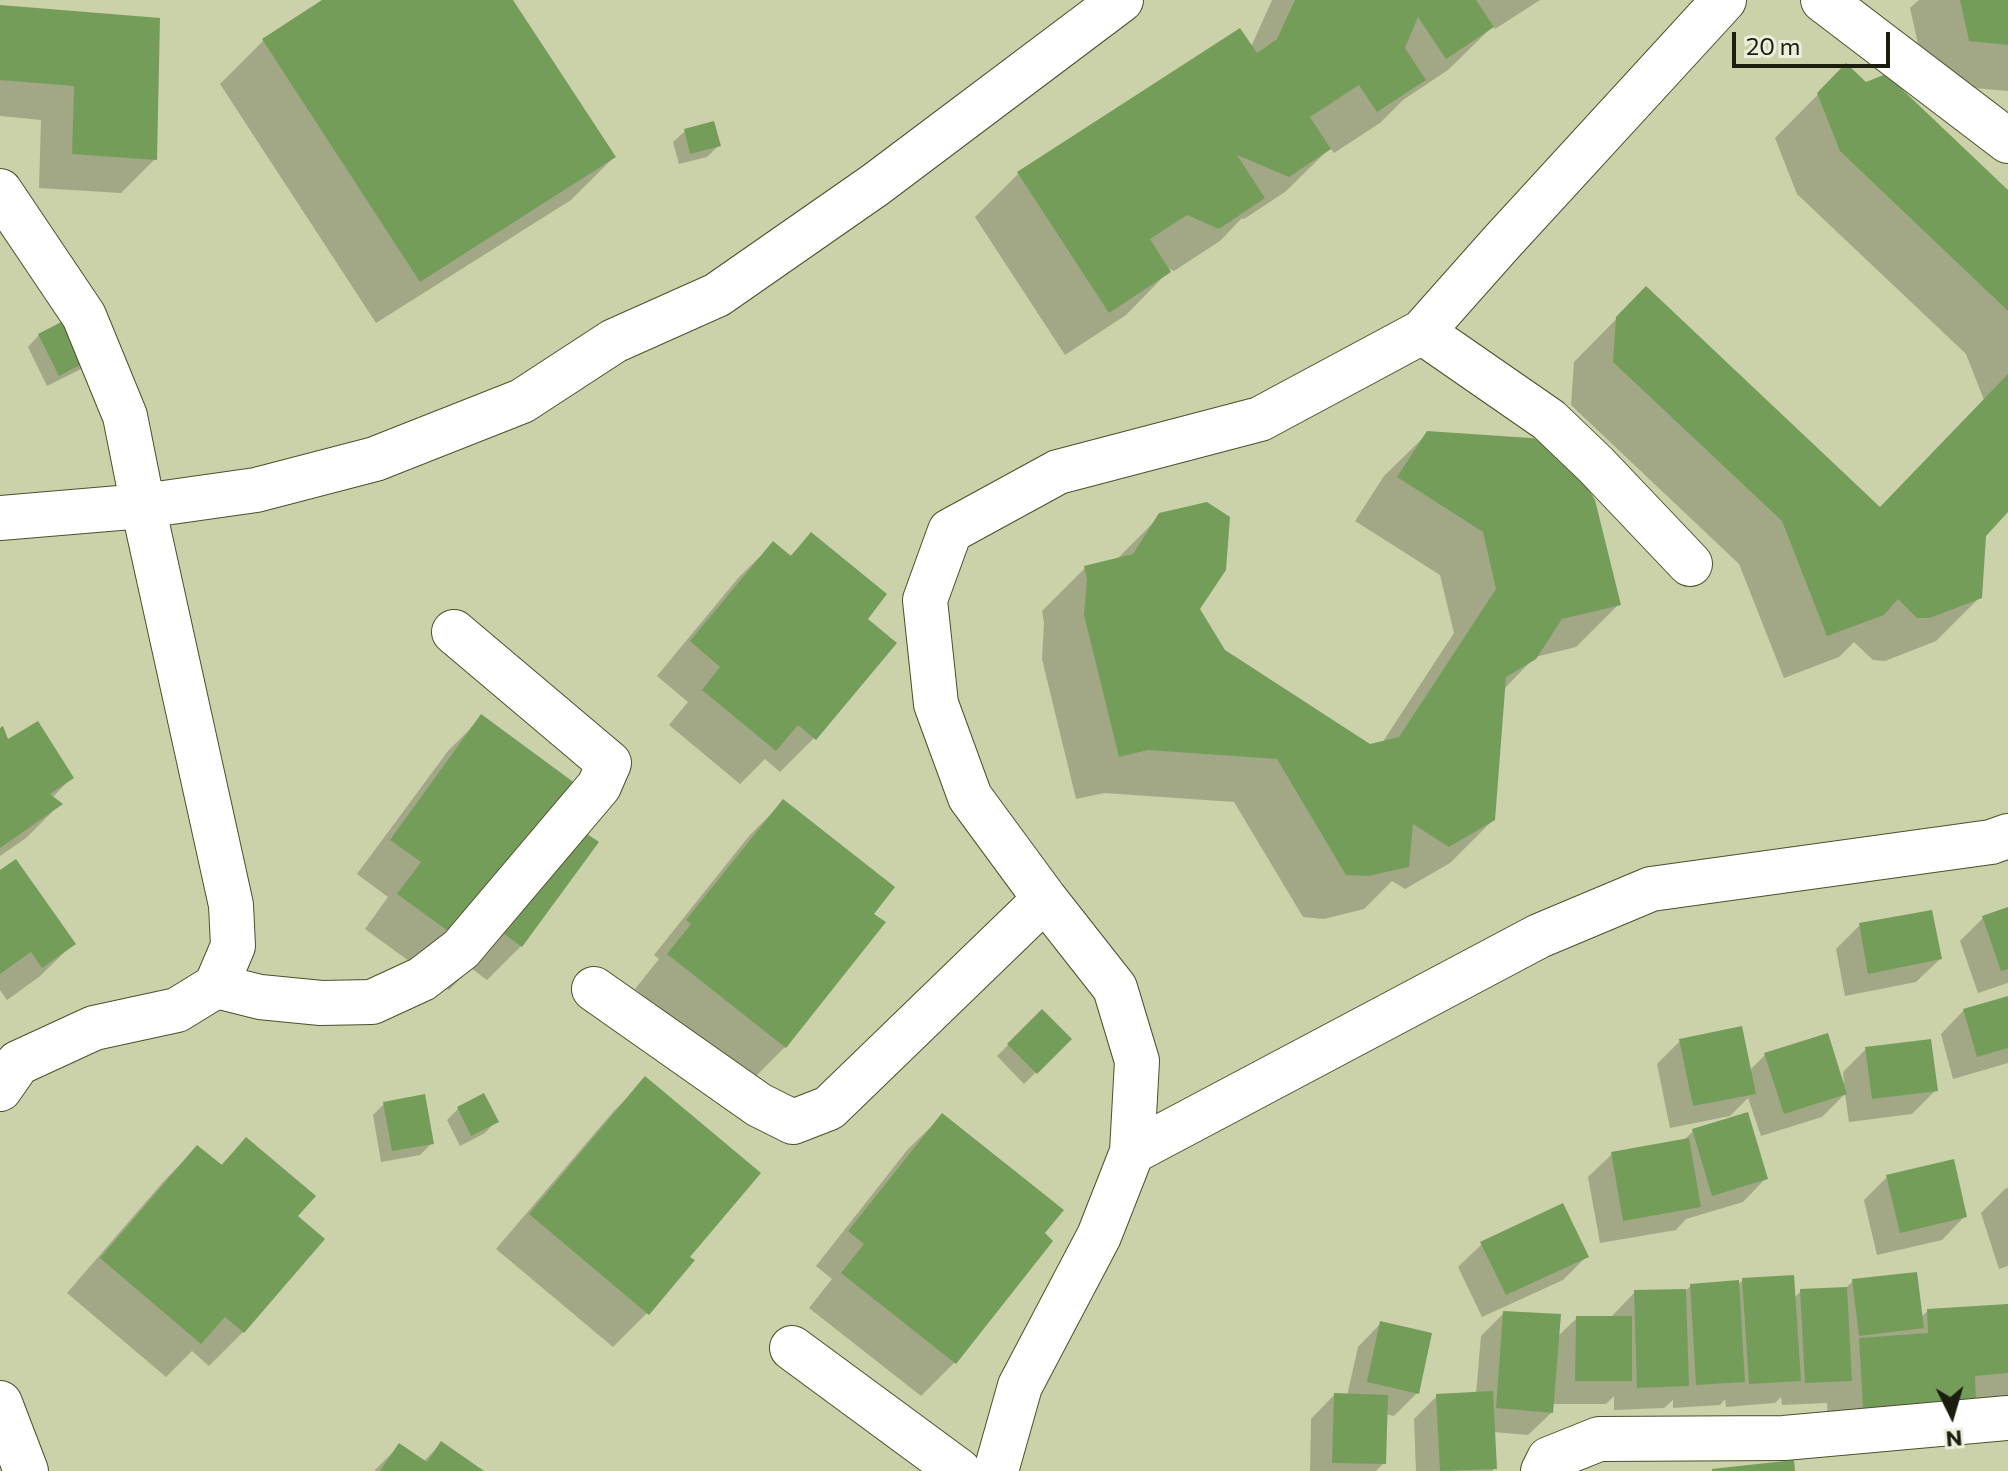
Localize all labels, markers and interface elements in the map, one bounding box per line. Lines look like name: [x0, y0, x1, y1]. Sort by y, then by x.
scale bar: [1736, 16, 1894, 66]
text: 20 m: [1746, 31, 1800, 60]
north arrow: [1912, 1375, 1992, 1455]
text: N: [1945, 1425, 1964, 1454]

